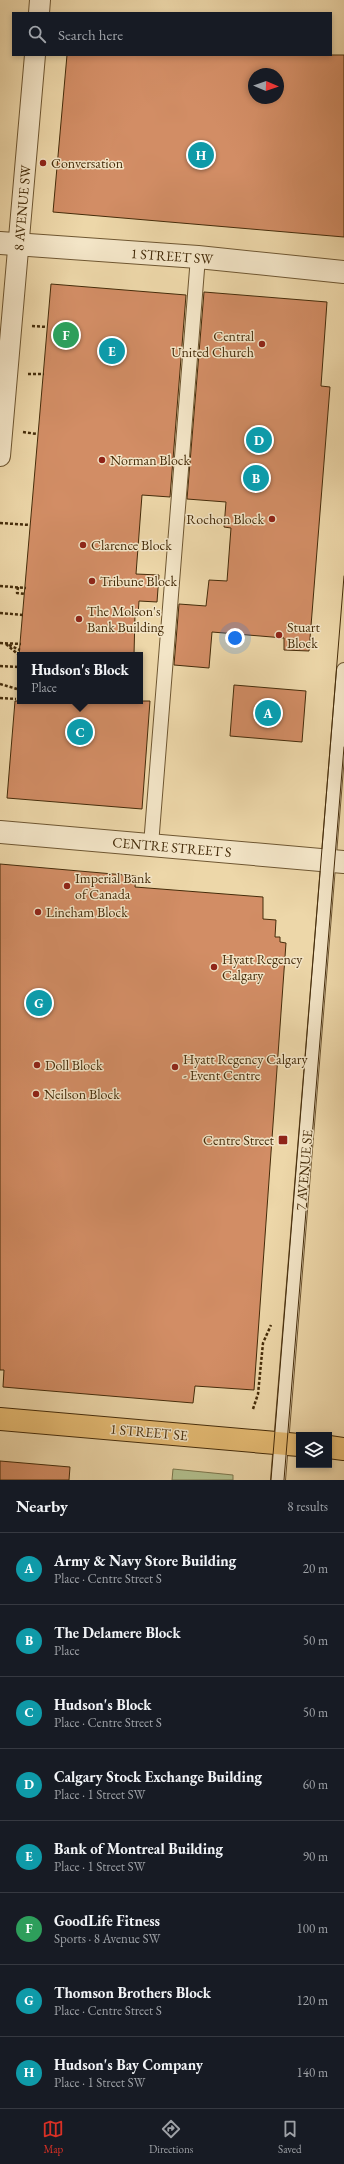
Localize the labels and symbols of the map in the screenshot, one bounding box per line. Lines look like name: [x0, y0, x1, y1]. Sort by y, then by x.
north arrow: [248, 68, 284, 104]
pin: H: [188, 140, 214, 170]
place label: Conversation: [51, 154, 124, 172]
marker: Conversation: [38, 158, 48, 168]
street label: 8 AVENUE SW: [9, 163, 35, 252]
street label: 1 STREET SW: [130, 244, 215, 268]
pin: F: [53, 320, 79, 350]
place label: Central United Church: [171, 327, 255, 361]
pin: E: [99, 336, 125, 366]
marker: Central United Church: [257, 339, 267, 349]
pin: D: [246, 425, 272, 455]
place label: Norman Block: [110, 451, 191, 469]
marker: Norman Block: [97, 455, 107, 465]
pin: B: [243, 463, 269, 493]
place label: Rochon Block: [186, 510, 264, 528]
marker: Rochon Block: [267, 514, 277, 524]
place label: Clarence Block: [91, 536, 172, 554]
marker: Clarence Block: [78, 540, 88, 550]
place label: Tribune Block: [100, 572, 178, 590]
marker: Tribune Block: [87, 576, 97, 586]
place label: The Molson's Bank Building: [87, 602, 165, 636]
marker: The Molson's Bank Building: [74, 614, 84, 624]
place label: Stuart Block: [287, 618, 321, 652]
your location: [225, 628, 245, 648]
marker: Stuart Block: [274, 630, 284, 640]
pin: A: [255, 698, 281, 728]
pin: C: [67, 717, 93, 747]
street label: CENTRE STREET S: [112, 833, 232, 861]
place label: Imperial Bank of Canada: [75, 869, 151, 903]
marker: Imperial Bank of Canada: [62, 881, 72, 891]
place label: Lineham Block: [46, 903, 128, 921]
marker: Lineham Block: [33, 907, 43, 917]
place label: Hyatt Regency Calgary: [222, 950, 303, 984]
marker: Hyatt Regency Calgary: [209, 962, 219, 972]
pin: G: [26, 988, 52, 1018]
place label: Hyatt Regency Calgary - Event Centre: [183, 1050, 308, 1084]
place label: Doll Block: [45, 1056, 103, 1074]
marker: Doll Block: [32, 1060, 42, 1070]
marker: Hyatt Regency Calgary - Event Centre: [170, 1062, 180, 1072]
place label: Neilson Block: [44, 1085, 120, 1103]
marker: Neilson Block: [31, 1089, 41, 1099]
street label: 7 AVENUE SE: [292, 1129, 317, 1211]
place label: Centre Street: [203, 1131, 275, 1149]
marker: Centre Street: [277, 1134, 289, 1146]
street label: 1 STREET SE: [109, 1420, 189, 1444]

